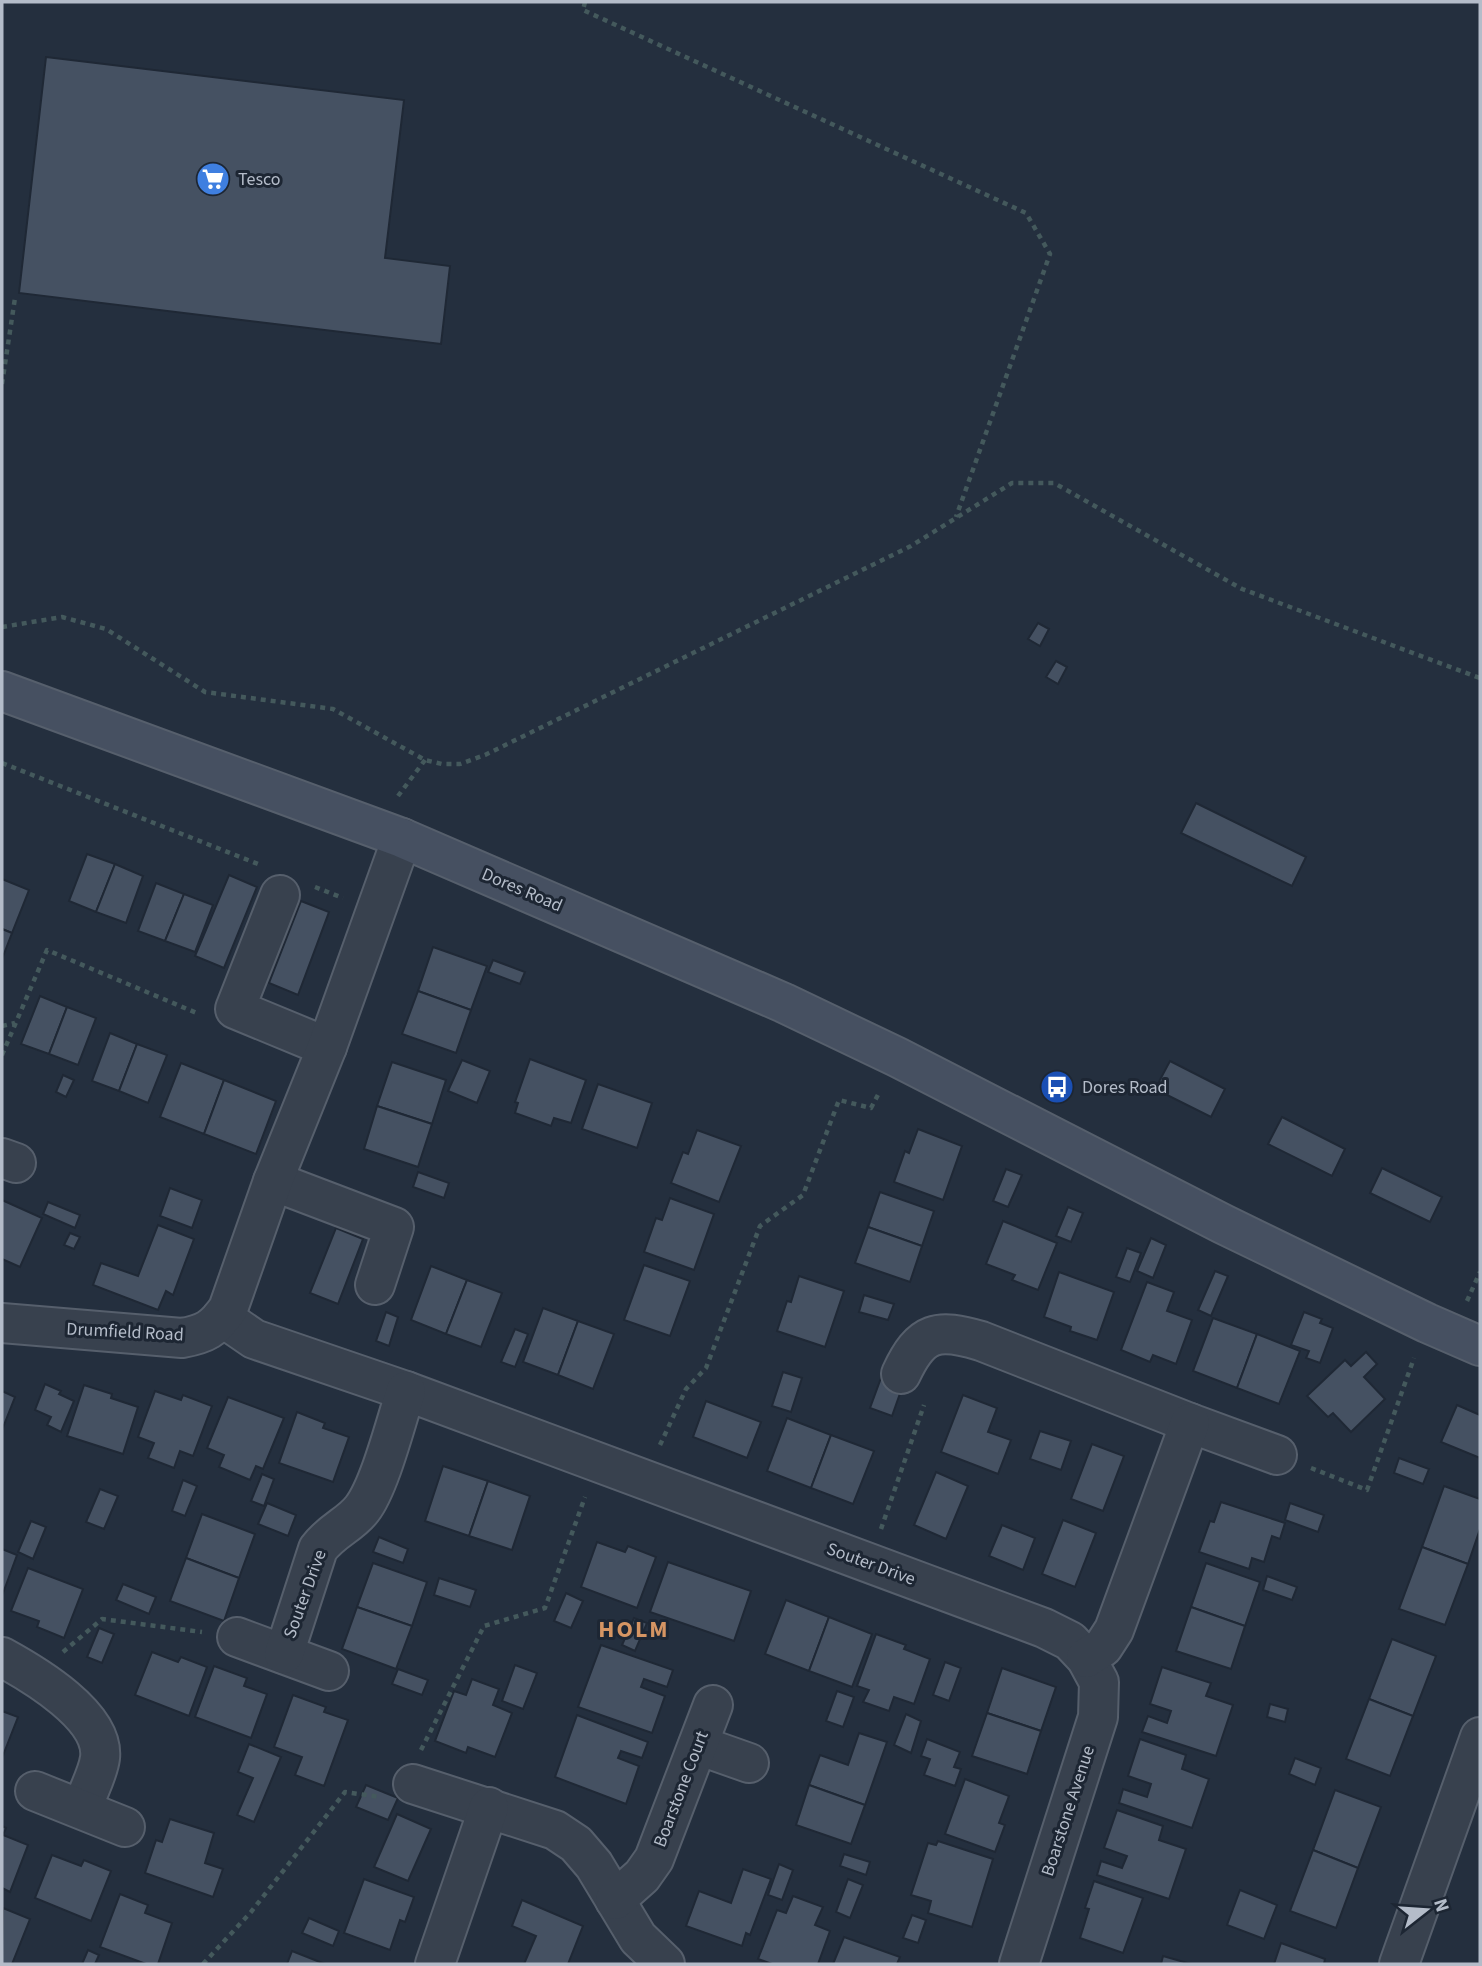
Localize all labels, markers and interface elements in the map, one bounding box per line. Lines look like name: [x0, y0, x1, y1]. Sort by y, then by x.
supermarket icon: Tesco: [194, 160, 232, 198]
place label: Tesco: [238, 167, 281, 192]
street label: Dores Road: [478, 862, 566, 918]
bus stop icon: Dores Road: [1038, 1068, 1076, 1106]
place label: Dores Road: [1082, 1075, 1168, 1100]
street label: Drumfield Road: [66, 1316, 184, 1348]
street label: Souter Drive: [823, 1536, 919, 1592]
street label: Souter Drive: [277, 1546, 333, 1642]
district label: HOLM: [598, 1612, 670, 1647]
street label: Boarstone Court: [647, 1727, 715, 1851]
street label: Boarstone Avenue: [1035, 1742, 1101, 1880]
north arrow: [1391, 1875, 1461, 1945]
text: N: [1426, 1895, 1456, 1915]

